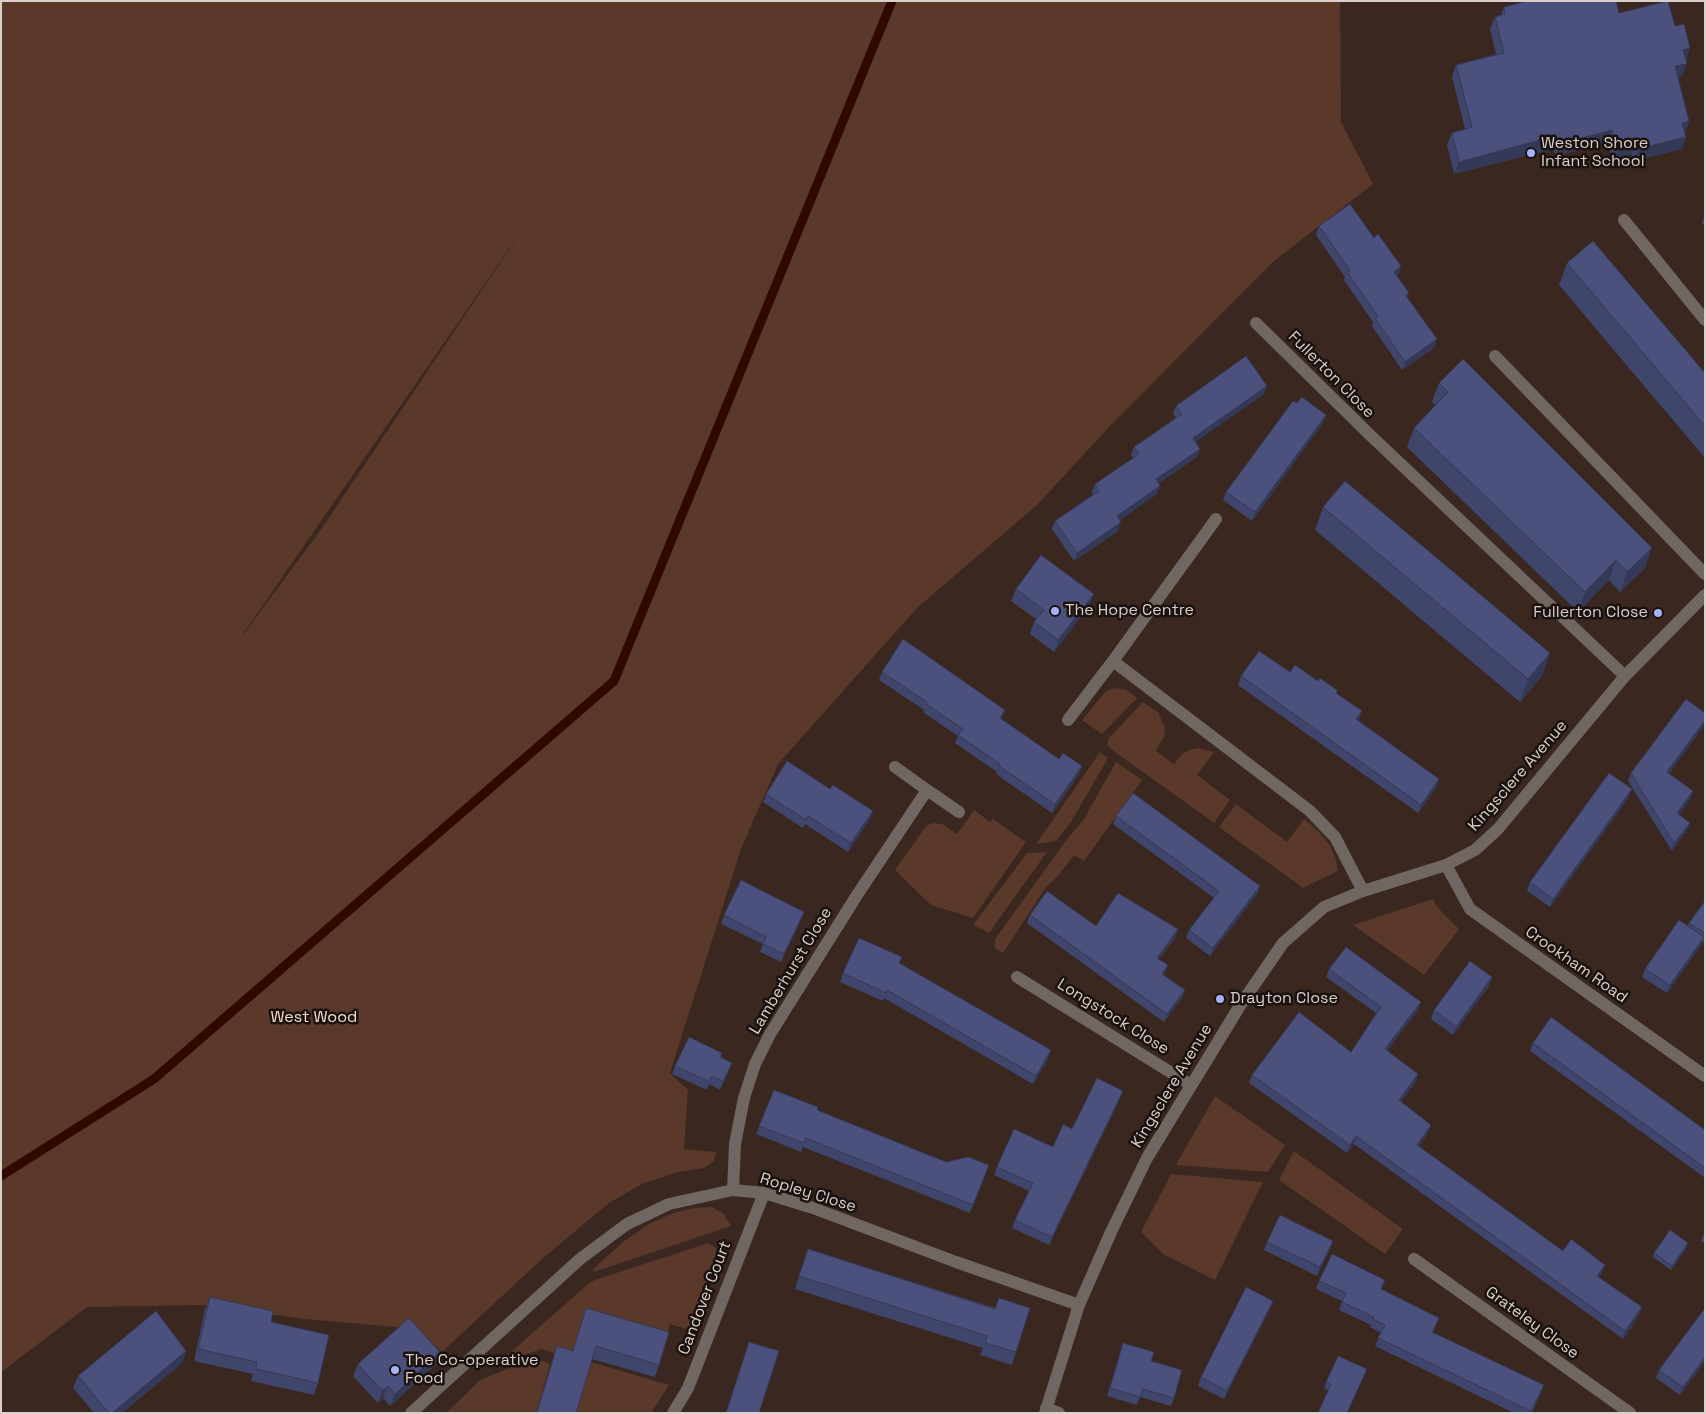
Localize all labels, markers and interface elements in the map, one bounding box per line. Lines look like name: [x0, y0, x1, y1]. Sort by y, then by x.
place label: Weston Shore Infant School: [1541, 134, 1648, 172]
marker: Weston Shore Infant School: [1525, 147, 1537, 159]
street label: Fullerton Close: [1284, 328, 1378, 422]
place label: The Hope Centre: [1065, 601, 1194, 621]
place label: Fullerton Close: [1533, 603, 1648, 623]
marker: The Hope Centre: [1049, 605, 1061, 617]
marker: Fullerton Close: [1652, 607, 1664, 619]
street label: Kingsclere Avenue: [1465, 716, 1571, 836]
street label: Lamberhurst Close: [746, 904, 836, 1038]
street label: Crookham Road: [1521, 923, 1631, 1007]
street label: Longstock Close: [1054, 975, 1172, 1059]
place label: Drayton Close: [1230, 989, 1338, 1009]
marker: Drayton Close: [1214, 993, 1226, 1005]
park label: West Wood: [271, 1008, 357, 1028]
street label: Kingsclere Avenue: [1127, 1021, 1217, 1151]
street label: Ropley Close: [758, 1169, 858, 1217]
street label: Candover Court: [674, 1238, 736, 1358]
street label: Grateley Close: [1482, 1283, 1582, 1363]
place label: The Co-operative Food: [405, 1351, 538, 1389]
marker: The Co-operative Food: [389, 1364, 401, 1376]

